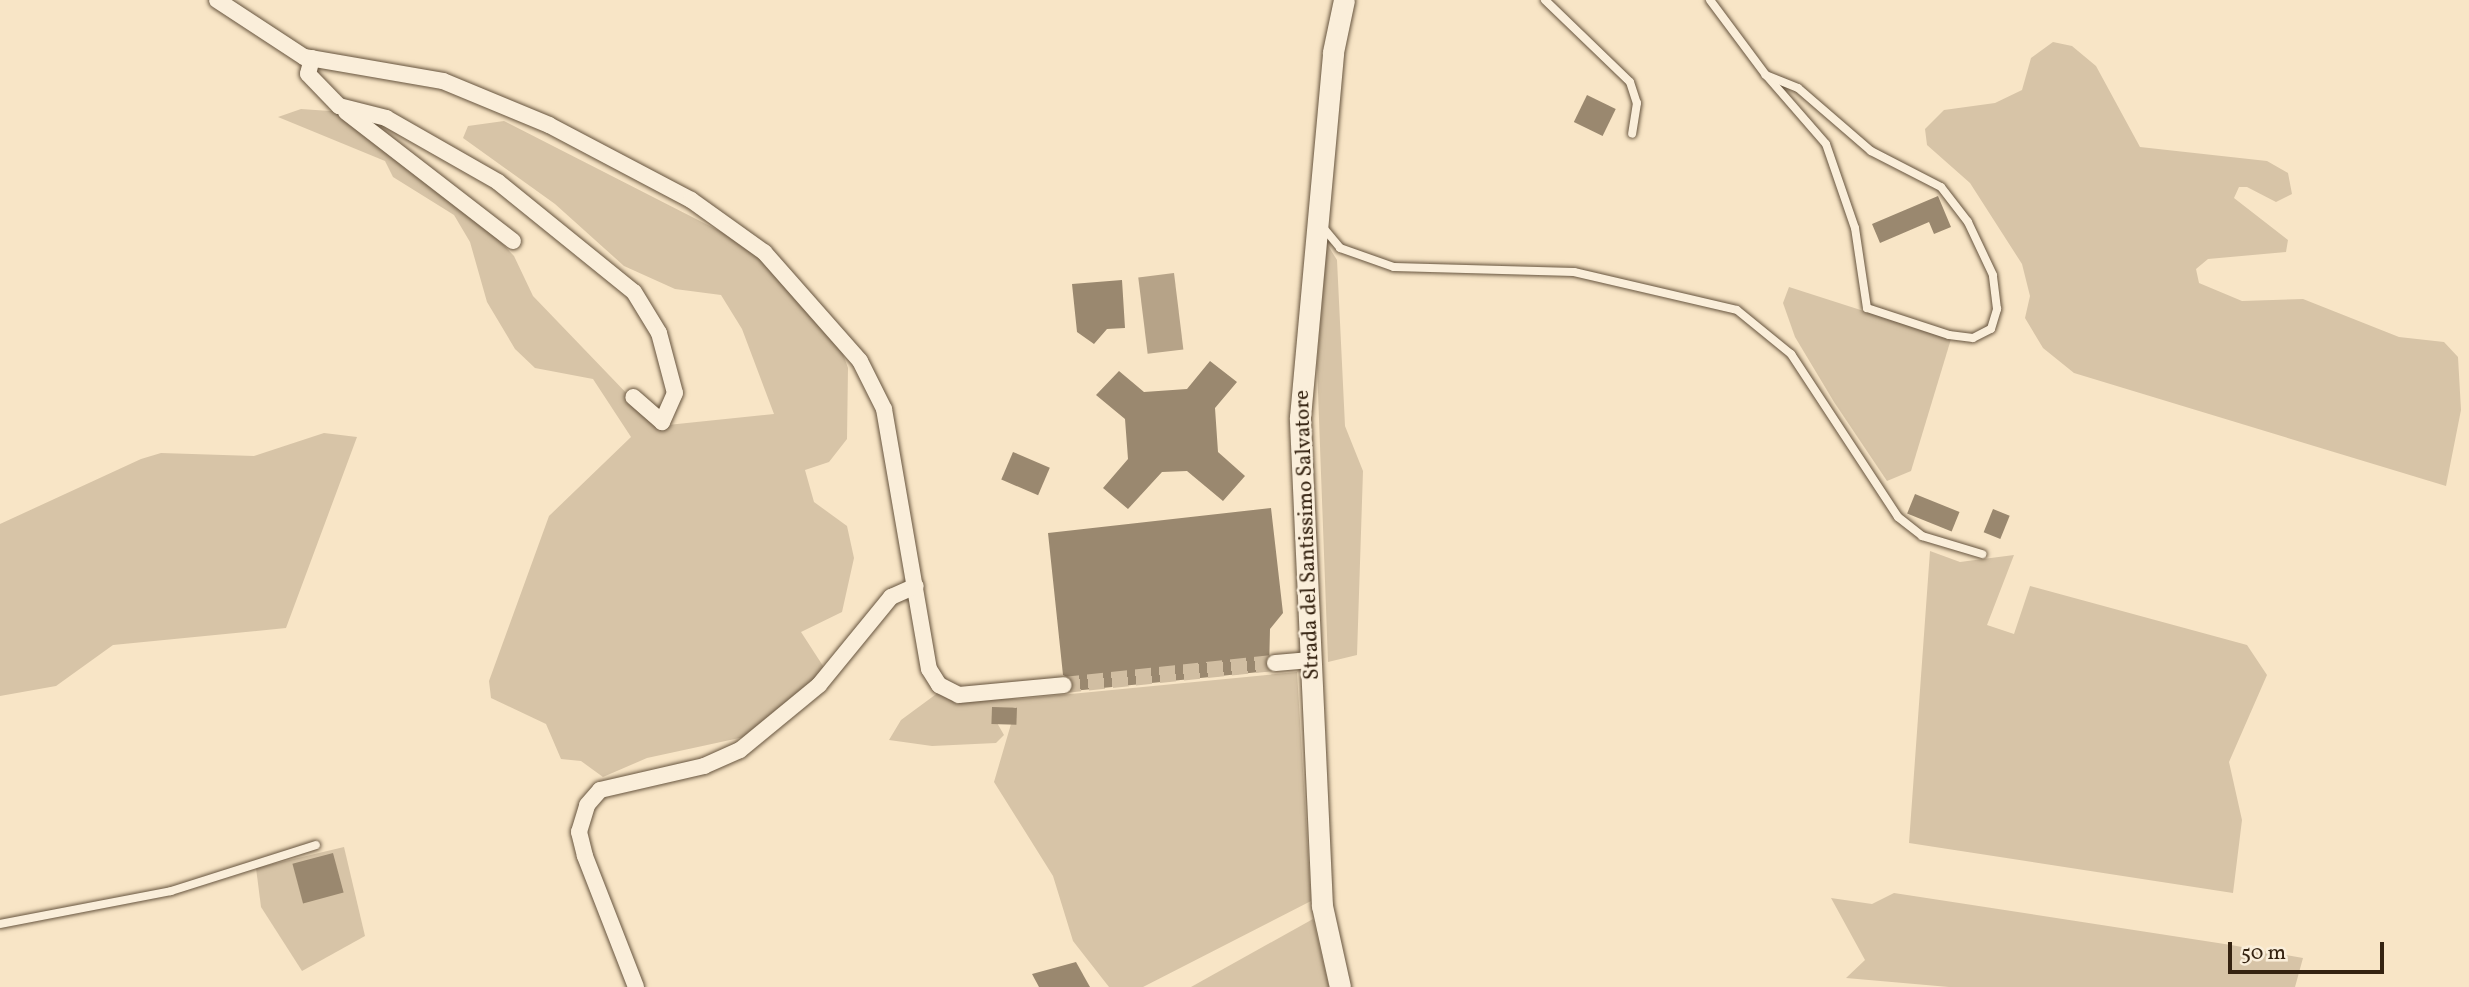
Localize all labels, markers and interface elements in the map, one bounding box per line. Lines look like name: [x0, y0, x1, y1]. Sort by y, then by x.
street label: Strada del Santissimo Salvatore: [1290, 390, 1326, 680]
scale bar: [2231, 928, 2387, 972]
text: 50 m: [2241, 939, 2286, 968]

